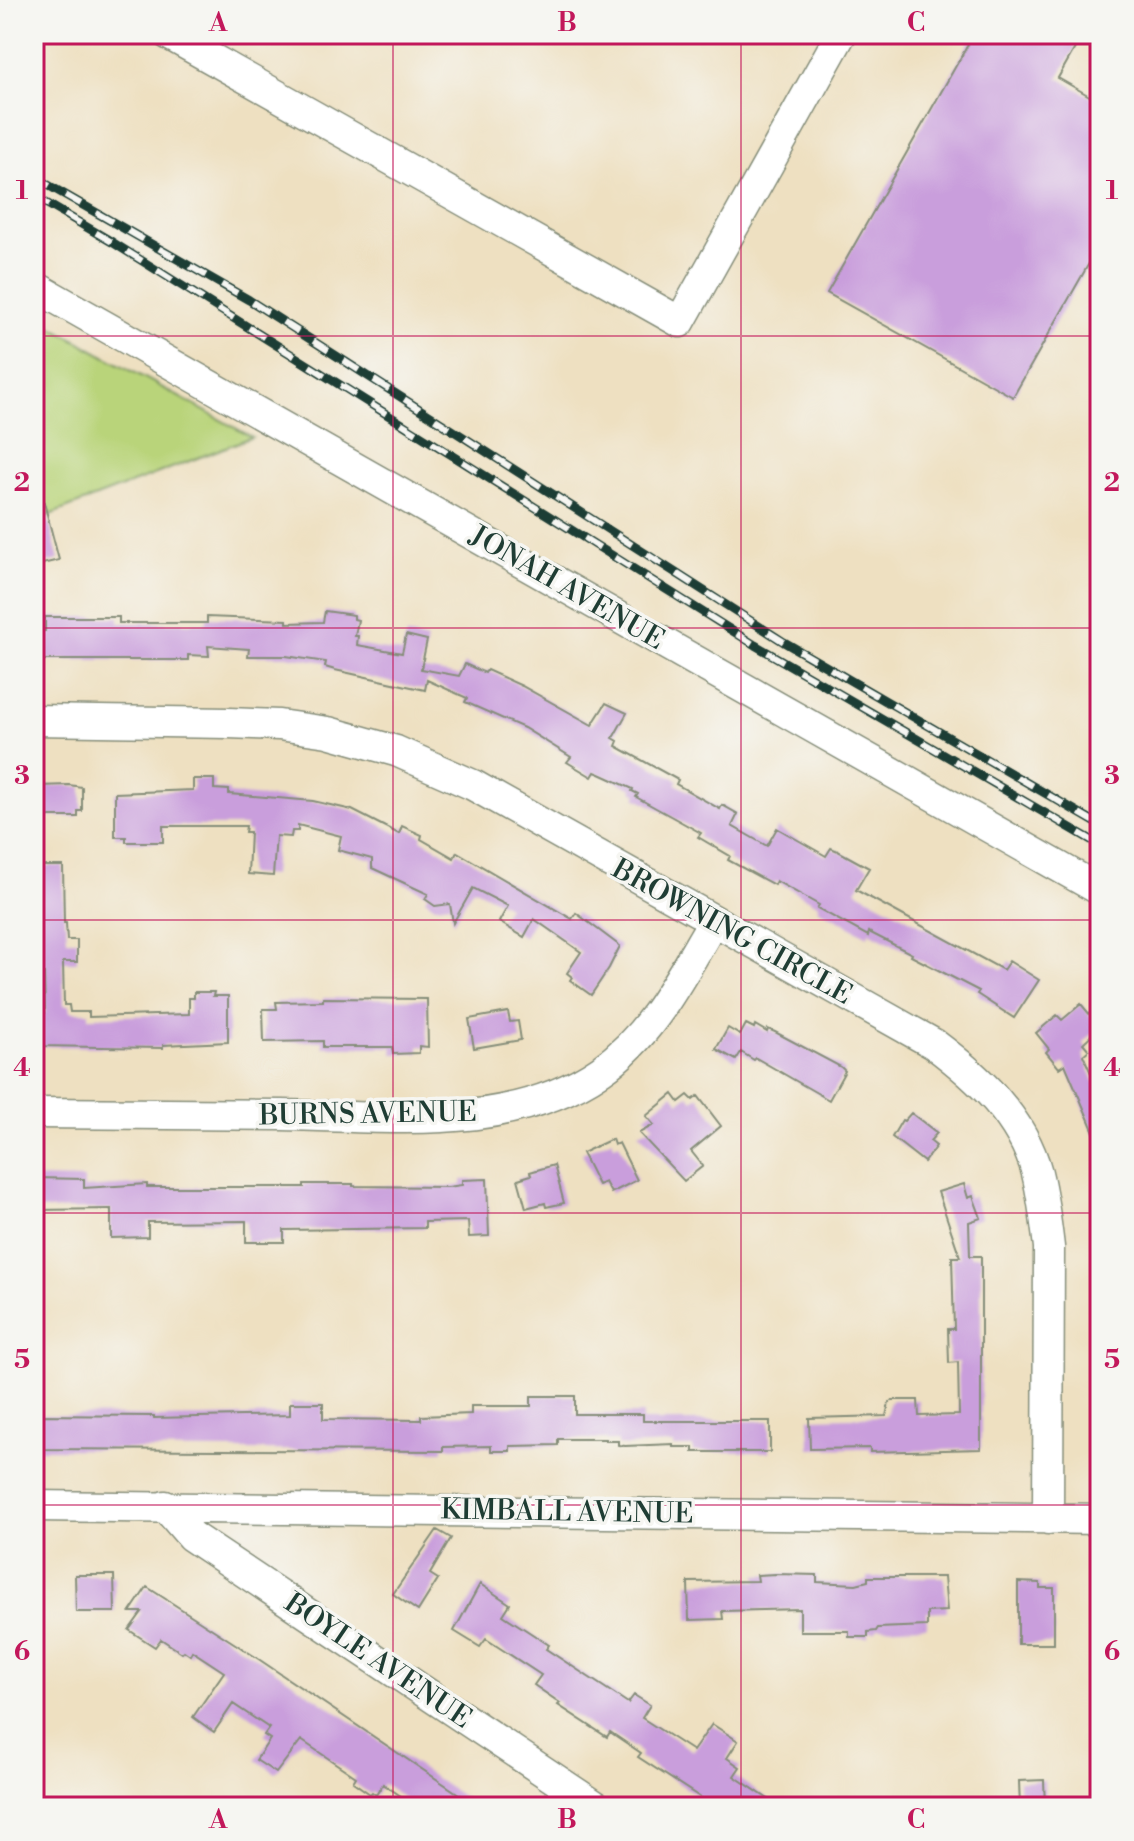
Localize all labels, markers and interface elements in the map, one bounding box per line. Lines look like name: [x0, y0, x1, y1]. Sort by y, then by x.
text: A: [208, 7, 228, 39]
text: B: [557, 7, 577, 39]
text: C: [907, 7, 925, 39]
text: 1: [16, 175, 29, 207]
text: 1: [1106, 175, 1119, 207]
text: 2: [14, 467, 30, 499]
text: 2: [1104, 467, 1120, 499]
street label: JONAH AVENUE: [463, 518, 670, 658]
text: 3: [14, 760, 30, 792]
text: 3: [1104, 760, 1120, 792]
street label: BROWNING CIRCLE: [605, 851, 858, 1013]
text: 4: [13, 1052, 31, 1084]
text: 4: [1103, 1052, 1121, 1084]
street label: BURNS AVENUE: [258, 1095, 477, 1133]
text: 5: [14, 1344, 30, 1376]
text: 5: [1104, 1344, 1120, 1376]
street label: KIMBALL AVENUE: [440, 1492, 694, 1532]
street label: BOYLE AVENUE: [277, 1585, 478, 1736]
text: 6: [14, 1636, 30, 1668]
text: 6: [1104, 1636, 1120, 1668]
text: A: [208, 1804, 228, 1836]
text: B: [557, 1804, 577, 1836]
text: C: [907, 1804, 925, 1836]

